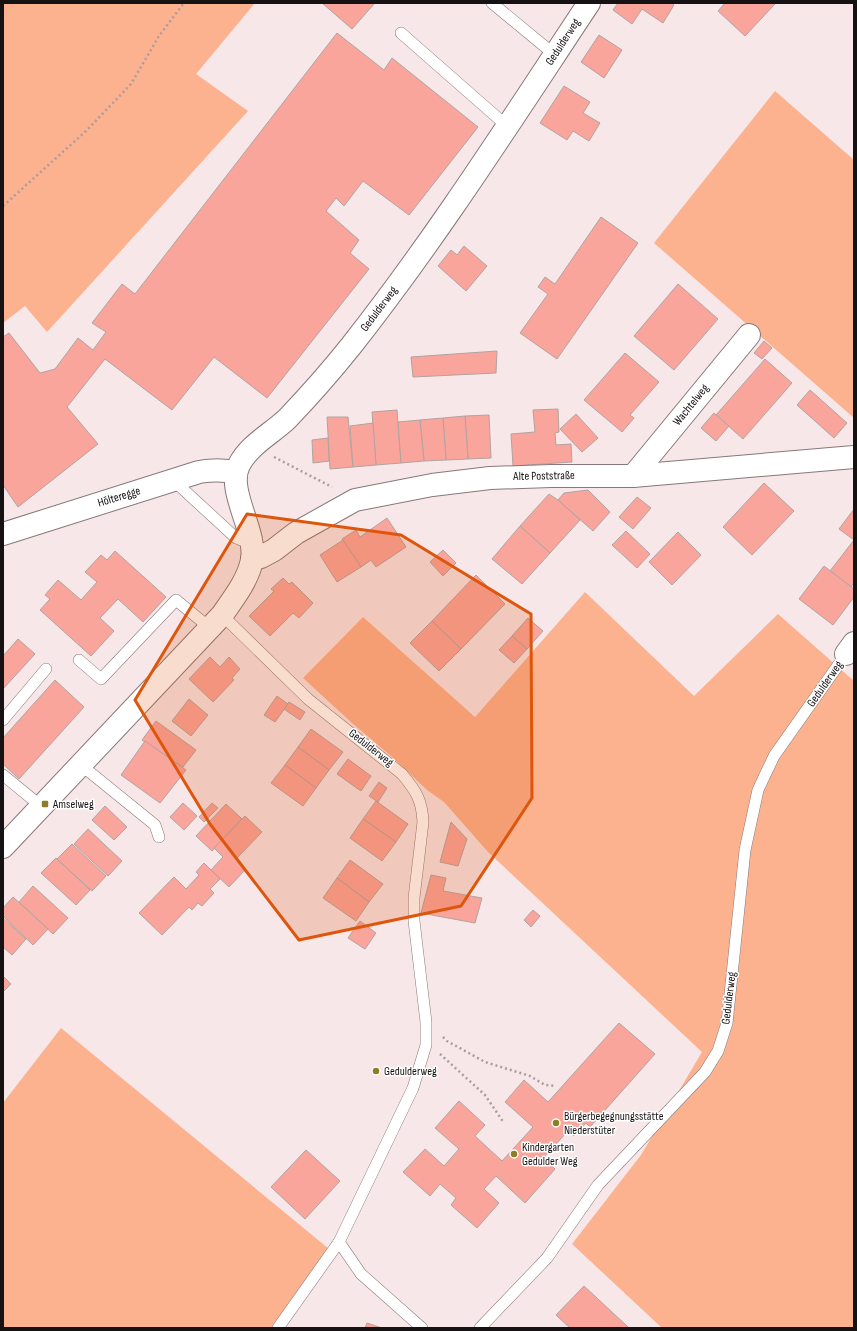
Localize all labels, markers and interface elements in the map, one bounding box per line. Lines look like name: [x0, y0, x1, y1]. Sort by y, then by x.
street label: Gedulderweg: [542, 16, 584, 68]
street label: Gedulderweg: [357, 283, 401, 335]
street label: Wachtelweg: [670, 381, 712, 429]
street label: Alte Poststraße: [512, 468, 575, 484]
street label: Hölteregge: [96, 483, 142, 511]
street label: Gedulderweg: [804, 658, 846, 710]
street label: Gedulderweg: [346, 726, 397, 770]
place label: Amselweg: [52, 797, 94, 812]
marker: Amselweg: [40, 799, 50, 809]
street label: Gedulderweg: [718, 971, 740, 1025]
place label: Gedulderweg: [384, 1064, 437, 1079]
marker: Gedulderweg: [371, 1066, 381, 1076]
place label: Bürgerbegegnungsstätte Niederstüter: [564, 1109, 664, 1138]
marker: Bürgerbegegnungsstätte Niederstüter: [551, 1118, 561, 1128]
place label: Kindergarten Gedulder Weg: [522, 1140, 578, 1169]
marker: Kindergarten Gedulder Weg: [509, 1149, 519, 1159]

